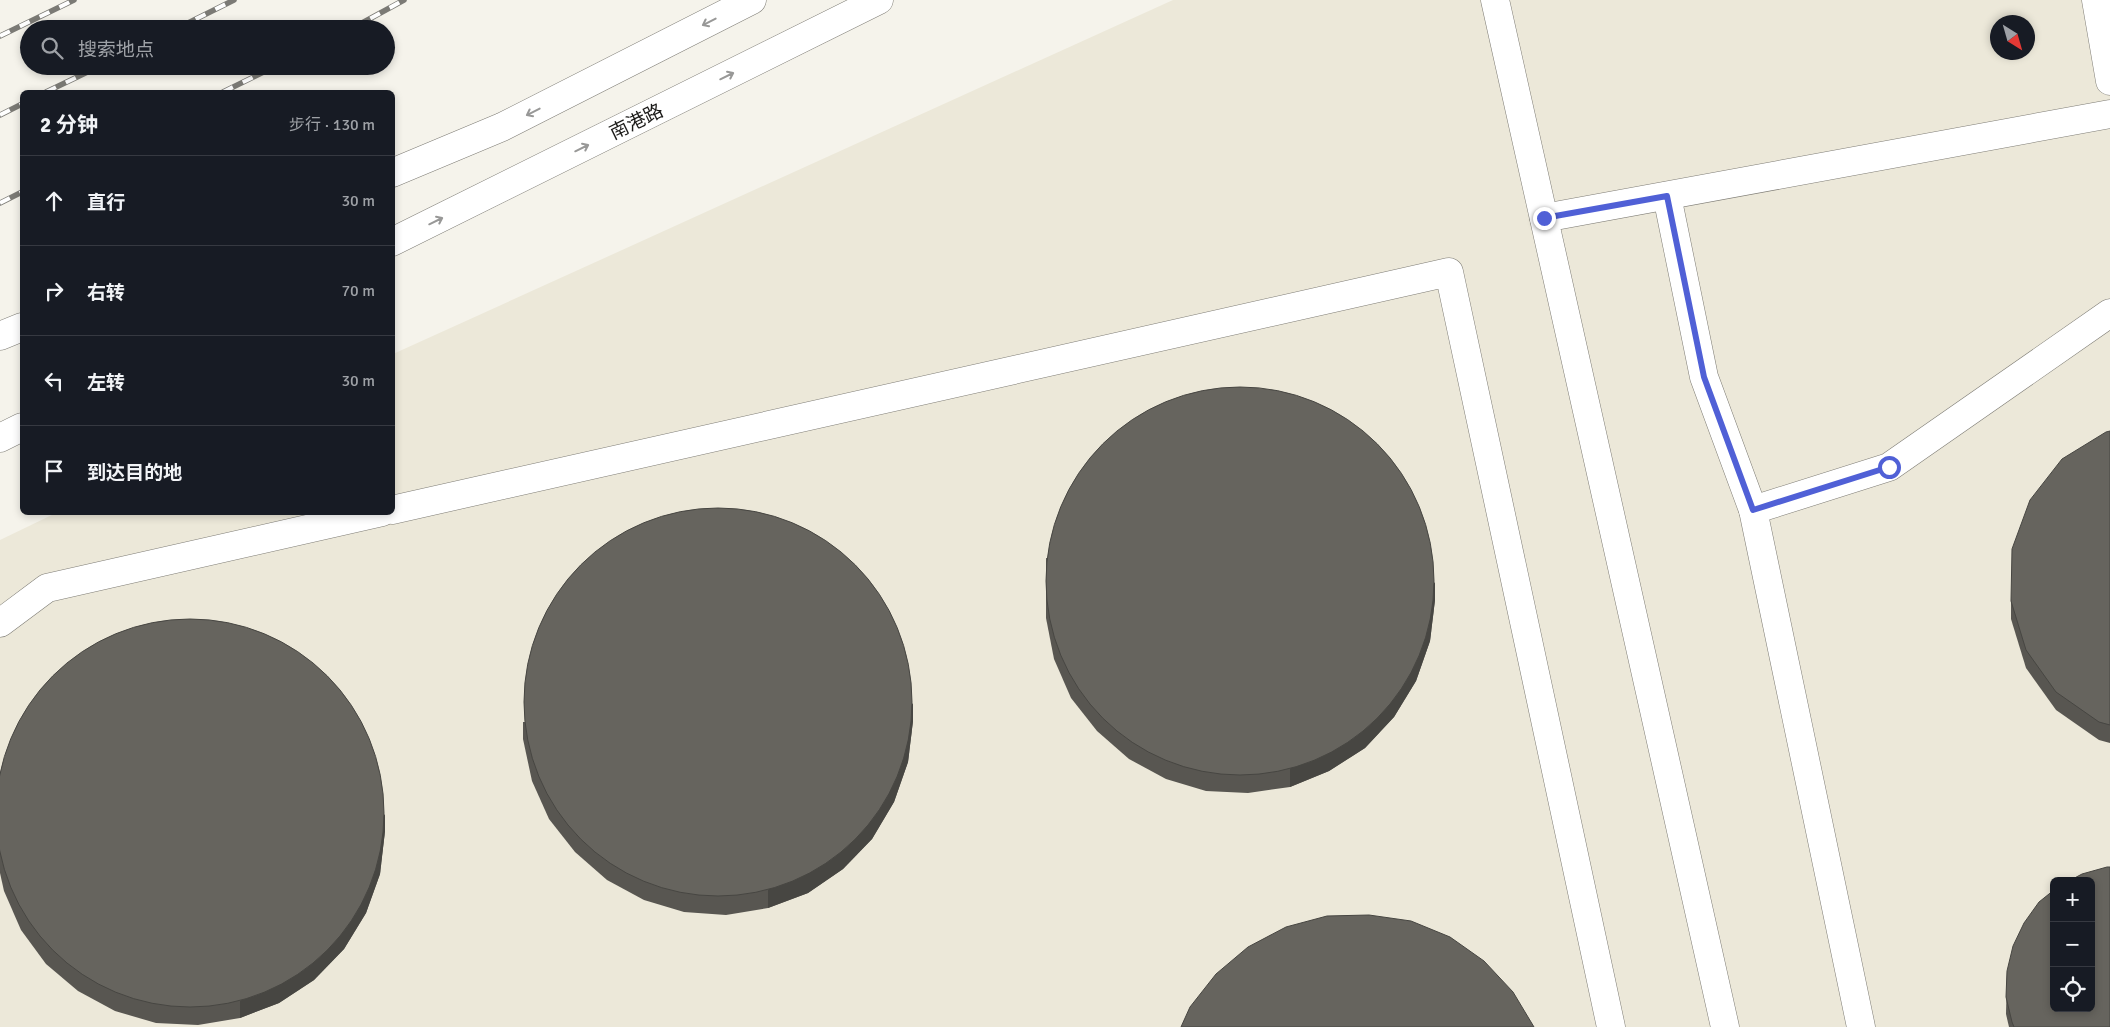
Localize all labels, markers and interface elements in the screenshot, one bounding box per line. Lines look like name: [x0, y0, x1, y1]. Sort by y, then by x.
north arrow: [1990, 15, 2035, 60]
one-way arrow: [701, 17, 716, 27]
search box: [20, 20, 395, 75]
icon: search: [38, 34, 66, 62]
text: 搜索地点: [78, 38, 154, 62]
one-way arrow: [719, 71, 734, 80]
street label: 南港路: [606, 99, 667, 145]
one-way arrow: [526, 108, 541, 117]
text: 2 分钟: [40, 112, 98, 138]
text: 步行 · 130 m: [289, 115, 375, 135]
one-way arrow: [574, 143, 589, 153]
icon: ahead: [40, 187, 68, 215]
text: 直行: [87, 191, 125, 215]
text: 30 m: [341, 191, 375, 211]
route end: [1533, 207, 1556, 230]
one-way arrow: [428, 216, 443, 225]
icon: right: [40, 277, 68, 305]
text: 右转: [87, 281, 125, 305]
text: 70 m: [341, 281, 375, 301]
icon: left: [40, 367, 68, 395]
text: 左转: [87, 371, 125, 395]
text: 30 m: [341, 371, 375, 391]
route start: [1878, 456, 1901, 479]
icon: arrive: [40, 457, 68, 485]
text: 到达目的地: [87, 461, 182, 485]
map controls: [2050, 877, 2095, 1012]
button: +: [2050, 877, 2095, 922]
button: −: [2050, 922, 2095, 967]
button: locate: [2050, 967, 2095, 1012]

